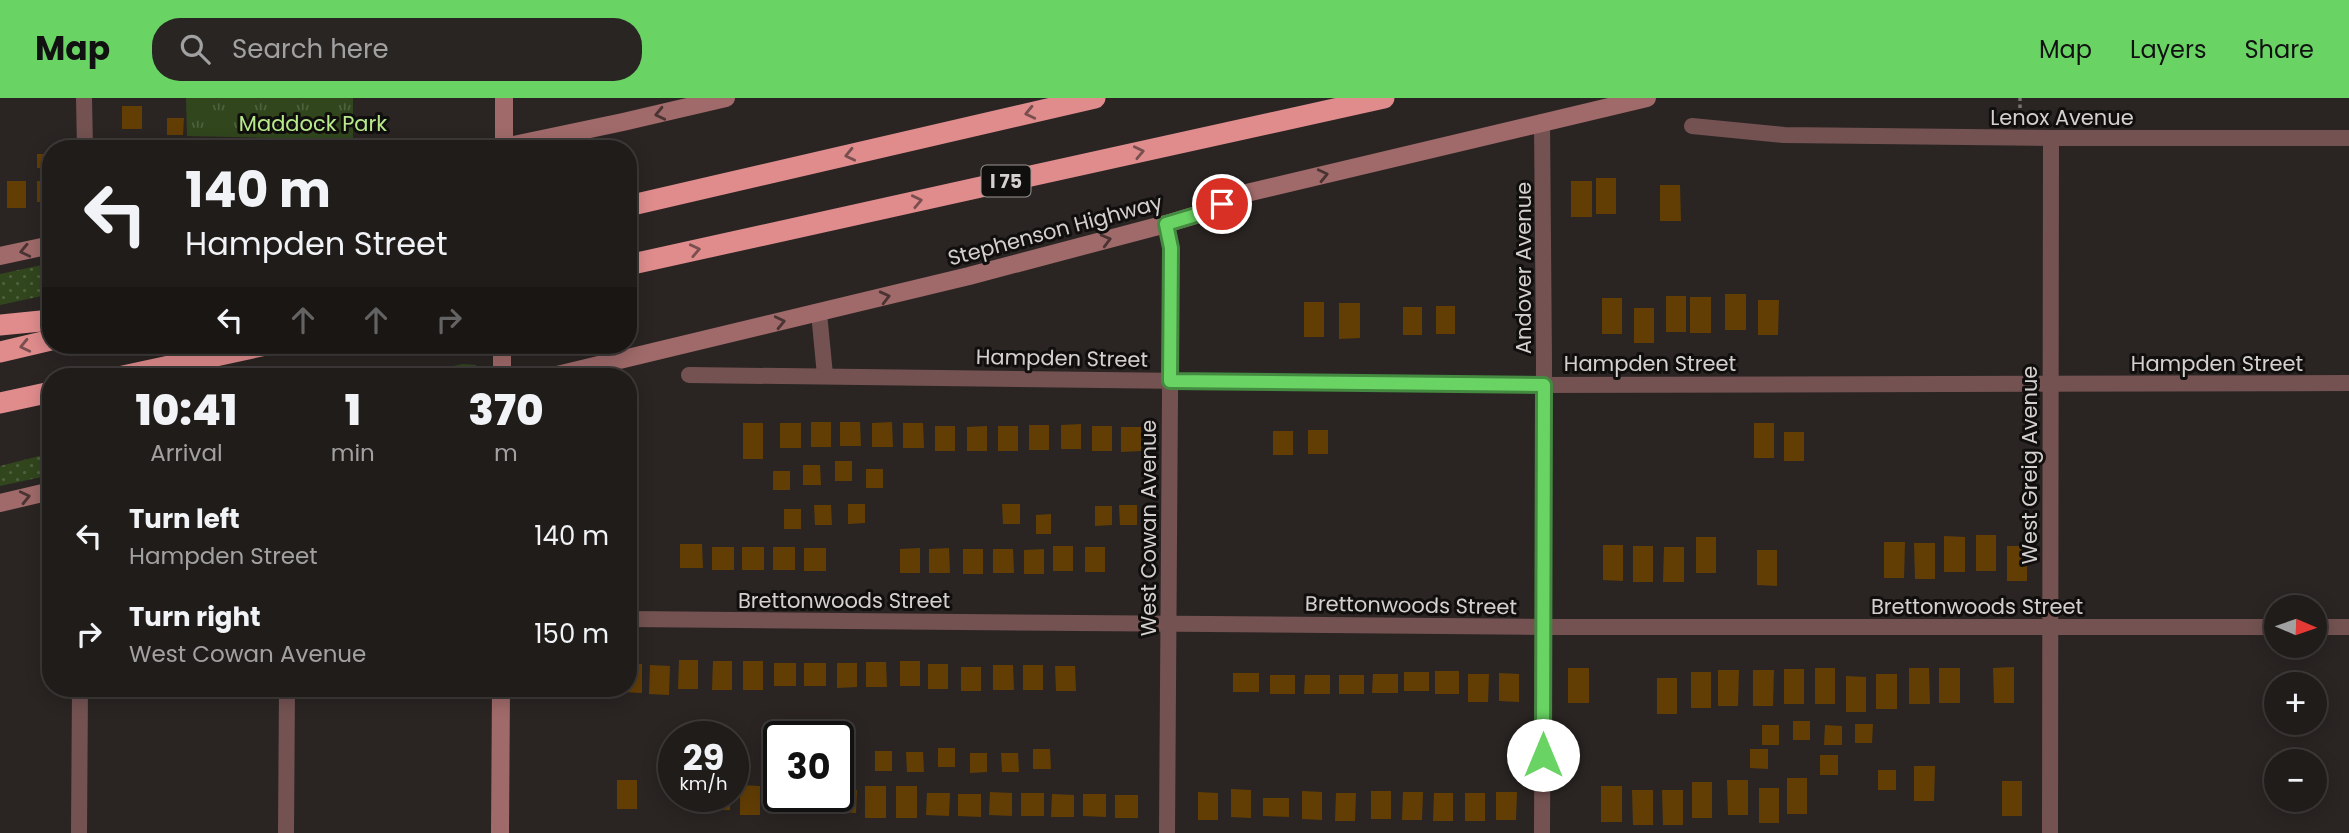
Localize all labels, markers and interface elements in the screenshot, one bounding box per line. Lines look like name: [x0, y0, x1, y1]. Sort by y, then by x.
search box: [152, 18, 642, 81]
text: Map: [35, 25, 110, 72]
icon: search: [176, 30, 214, 68]
text: Search here: [232, 31, 389, 67]
text: Map: [2039, 33, 2092, 66]
text: Layers: [2130, 33, 2206, 66]
text: Share: [2244, 33, 2314, 66]
street label: Lenox Avenue: [1990, 103, 2134, 132]
one-way arrow: [1024, 105, 1036, 119]
one-way arrow: [654, 106, 666, 120]
park label: Maddock Park: [239, 109, 387, 138]
one-way arrow: [1133, 146, 1145, 160]
one-way arrow: [844, 147, 856, 161]
text: 140 m: [185, 156, 331, 224]
road number: I 75: [982, 166, 1030, 197]
icon: left: [70, 168, 161, 259]
one-way arrow: [1317, 169, 1329, 183]
pin: [1192, 174, 1252, 234]
street label: Andover Avenue: [1509, 182, 1538, 354]
icon: arrive: [1203, 185, 1241, 223]
street label: Stephenson Highway: [944, 187, 1166, 273]
one-way arrow: [911, 195, 923, 209]
text: Hampden Street: [185, 221, 448, 266]
one-way arrow: [1100, 234, 1112, 248]
one-way arrow: [19, 242, 31, 257]
one-way arrow: [689, 244, 701, 258]
one-way arrow: [879, 291, 891, 305]
icon: left: [211, 301, 249, 339]
icon: ahead: [284, 301, 322, 339]
icon: ahead: [357, 301, 395, 339]
icon: right: [430, 301, 468, 339]
one-way arrow: [774, 316, 786, 331]
one-way arrow: [19, 338, 31, 352]
street label: Hampden Street: [976, 342, 1148, 374]
street label: Hampden Street: [1564, 349, 1736, 378]
street label: Hampden Street: [2131, 349, 2303, 378]
street label: West Greig Avenue: [2015, 366, 2044, 564]
text: 10:41: [135, 381, 237, 440]
text: 1: [345, 381, 361, 440]
text: 370: [468, 381, 543, 440]
street label: West Cowan Avenue: [1134, 420, 1163, 636]
text: Arrival: [150, 437, 223, 469]
text: min: [331, 437, 375, 469]
text: m: [494, 437, 518, 469]
one-way arrow: [19, 490, 31, 505]
text: Turn left: [129, 501, 240, 537]
icon: left: [70, 517, 108, 555]
text: 140 m: [534, 518, 609, 554]
text: Hampden Street: [129, 540, 318, 572]
street label: Brettonwoods Street: [738, 586, 950, 615]
street label: Brettonwoods Street: [1305, 589, 1517, 621]
street label: Brettonwoods Street: [1871, 592, 2083, 621]
north arrow: [2264, 595, 2328, 658]
map controls: [2264, 595, 2327, 812]
text: Turn right: [129, 599, 261, 635]
icon: right: [70, 615, 108, 653]
text: 150 m: [534, 616, 609, 652]
text: West Cowan Avenue: [129, 638, 366, 670]
button: +: [2264, 672, 2327, 735]
position arrow: [1506, 718, 1580, 792]
speed limit sign: 30: [763, 721, 854, 812]
text: 29: [683, 733, 724, 782]
button: −: [2264, 749, 2327, 812]
text: km/h: [680, 771, 727, 796]

